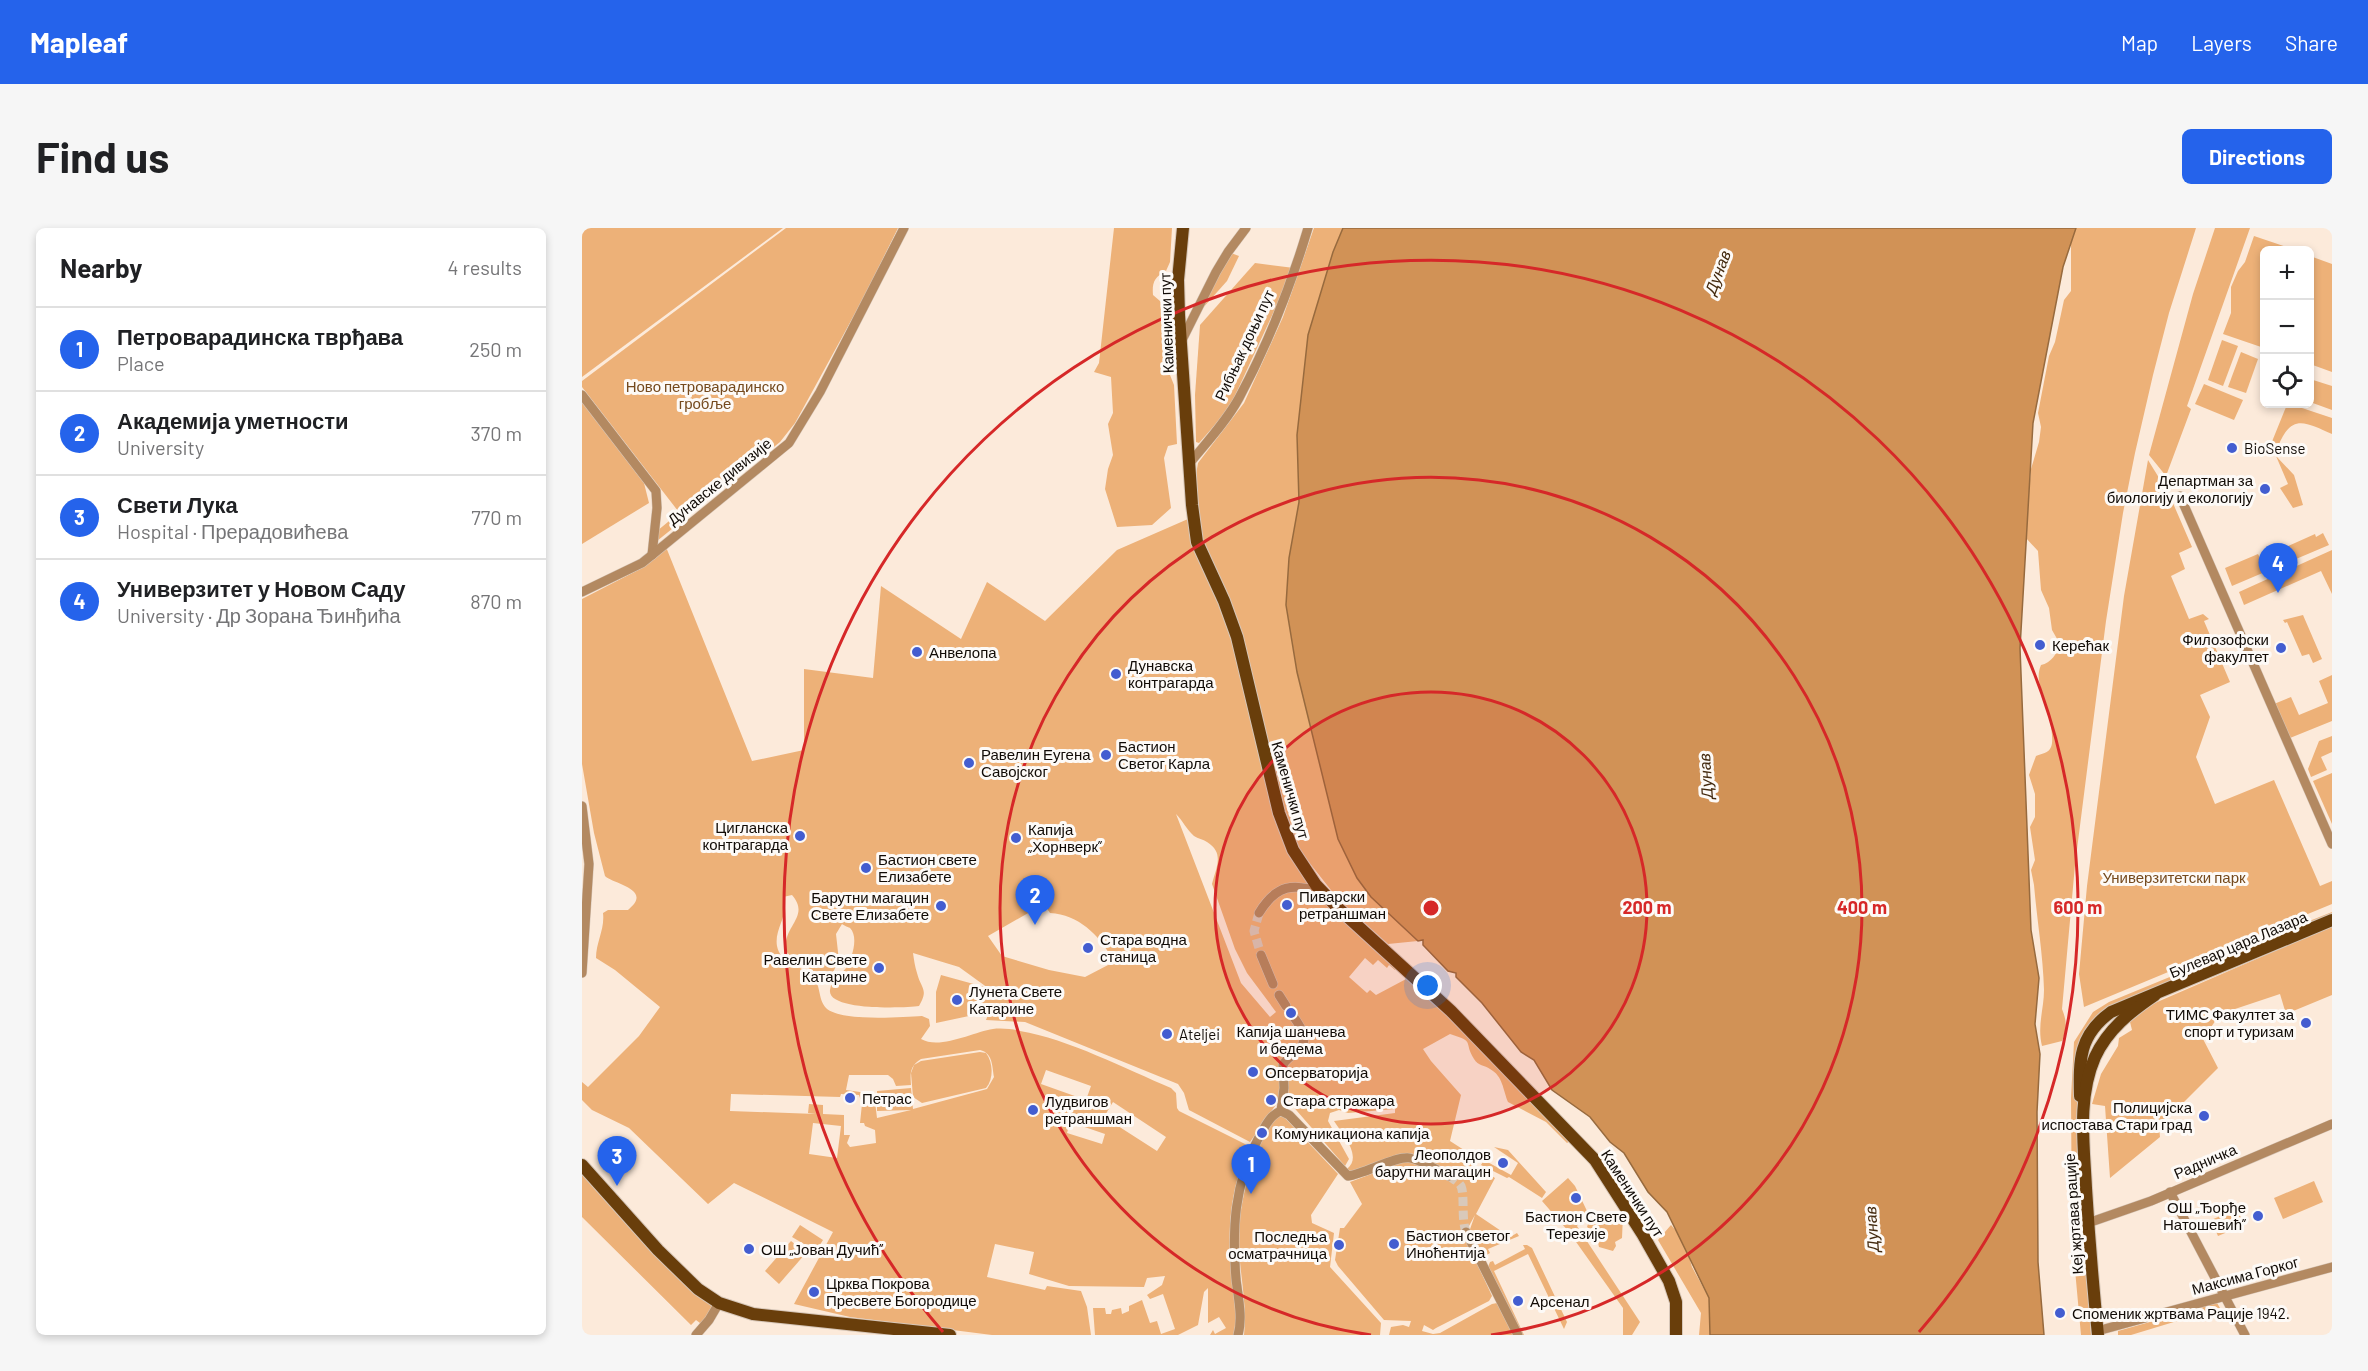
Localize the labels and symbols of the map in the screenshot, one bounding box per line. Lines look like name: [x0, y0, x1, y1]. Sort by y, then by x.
water label: Дунав: [1699, 247, 1734, 299]
street label: Каменички пут: [1155, 272, 1177, 374]
street label: Рибњак доњи пут: [1210, 287, 1278, 403]
park label: Ново петроварадинско гробље: [626, 377, 784, 412]
street label: Дунавске дивизије: [663, 434, 775, 528]
place label: BioSense: [2244, 439, 2305, 457]
marker: BioSense: [2225, 441, 2239, 455]
place label: Департман за биологију и екологију: [2107, 471, 2254, 506]
marker: Департман за биологију и екологију: [2258, 482, 2272, 496]
pin: 4: [2258, 544, 2298, 593]
place label: Филозофски факултет: [2182, 630, 2269, 665]
place label: Керећак: [2052, 636, 2109, 654]
marker: Керећак: [2033, 638, 2047, 652]
marker: Филозофски факултет: [2274, 641, 2288, 655]
place label: Анвелопа: [929, 643, 997, 661]
marker: Анвелопа: [910, 645, 924, 659]
place label: Дунавска контрагарда: [1128, 656, 1214, 691]
marker: Дунавска контрагарда: [1109, 667, 1123, 681]
place label: Бастион Светог Карла: [1118, 737, 1211, 772]
street label: Каменички пут: [1268, 739, 1314, 841]
place label: Равелин Еугена Савојског: [981, 745, 1091, 780]
marker: Бастион Светог Карла: [1099, 748, 1113, 762]
water label: Дунав: [1694, 753, 1716, 801]
marker: Равелин Еугена Савојског: [962, 756, 976, 770]
place label: Цигланска контрагарда: [703, 818, 789, 853]
place label: Капија „Хорнверк”: [1028, 820, 1102, 855]
marker: Цигланска контрагарда: [793, 829, 807, 843]
marker: Капија „Хорнверк”: [1009, 831, 1023, 845]
place label: Бастион свете Елизабете: [878, 850, 977, 885]
marker: Бастион свете Елизабете: [859, 861, 873, 875]
park label: Универзитетски парк: [2102, 868, 2246, 886]
pin: 2: [1016, 876, 1054, 925]
place label: Пиварски ретраншман: [1299, 887, 1386, 922]
place label: Барутни магацин Свете Елизабете: [811, 888, 929, 923]
text: 200 m: [1622, 896, 1672, 918]
text: 400 m: [1837, 896, 1887, 918]
text: 600 m: [2054, 896, 2102, 918]
marker: Пиварски ретраншман: [1280, 898, 1294, 912]
centre of rings: [1421, 898, 1441, 918]
marker: Барутни магацин Свете Елизабете: [934, 899, 948, 913]
street label: Булевар цара Лазара: [2166, 907, 2310, 981]
place label: Стара водна станица: [1100, 930, 1187, 965]
marker: Стара водна станица: [1081, 941, 1095, 955]
place label: Равелин Свете Катарине: [764, 950, 867, 985]
marker: Равелин Свете Катарине: [872, 961, 886, 975]
your location: [1413, 971, 1442, 1000]
place label: Лунета Свете Катарине: [969, 982, 1062, 1017]
marker: Лунета Свете Катарине: [950, 993, 964, 1007]
place label: ТИМС Факултет за спорт и туризам: [2166, 1005, 2295, 1040]
marker: Капија шанчева и бедема: [1284, 1006, 1298, 1020]
marker: ТИМС Факултет за спорт и туризам: [2299, 1016, 2313, 1030]
place label: Капија шанчева и бедема: [1236, 1022, 1346, 1057]
place label: Ateljei: [1179, 1025, 1220, 1043]
marker: Ateljei: [1160, 1027, 1174, 1041]
place label: Опсерваторија: [1265, 1063, 1369, 1081]
marker: Опсерваторија: [1246, 1065, 1260, 1079]
place label: Петрас: [862, 1089, 912, 1107]
marker: Петрас: [843, 1091, 857, 1105]
place label: Стара стражара: [1283, 1091, 1395, 1109]
place label: Лудвигов ретраншман: [1045, 1092, 1132, 1127]
marker: Стара стражара: [1264, 1093, 1278, 1107]
place label: Полицијска испостава Стари град: [2041, 1098, 2193, 1133]
marker: Лудвигов ретраншман: [1026, 1103, 1040, 1117]
marker: Полицијска испостава Стари град: [2197, 1109, 2211, 1123]
place label: Комуникациона капија: [1274, 1124, 1430, 1142]
marker: Комуникациона капија: [1255, 1126, 1269, 1140]
pin: 3: [597, 1136, 636, 1186]
street label: Радничка: [2171, 1140, 2240, 1182]
pin: 1: [1232, 1144, 1270, 1194]
place label: Леополдов барутни магацин: [1375, 1145, 1491, 1180]
street label: Каменички пут: [1598, 1146, 1668, 1240]
street label: Кеј жртава рације: [2060, 1153, 2086, 1275]
marker: Леополдов барутни магацин: [1496, 1156, 1510, 1170]
marker: Бастион Свете Терезије: [1569, 1191, 1583, 1205]
place label: ОШ „Ђорђе Натошевић”: [2163, 1198, 2246, 1233]
water label: Дунав: [1860, 1206, 1882, 1254]
place label: Бастион Свете Терезије: [1525, 1207, 1627, 1242]
marker: ОШ „Ђорђе Натошевић”: [2251, 1209, 2265, 1223]
place label: Бастион светог Иноћентија: [1406, 1226, 1511, 1261]
place label: Последња осматрачница: [1228, 1227, 1328, 1262]
marker: Бастион светог Иноћентија: [1387, 1237, 1401, 1251]
marker: Последња осматрачница: [1332, 1238, 1346, 1252]
place label: ОШ „Јован Дучић”: [761, 1240, 883, 1258]
marker: ОШ „Јован Дучић”: [742, 1242, 756, 1256]
street label: Максима Горког: [2190, 1252, 2301, 1298]
place label: Црква Покрова Пресвете Богородице: [826, 1274, 977, 1309]
marker: Црква Покрова Пресвете Богородице: [807, 1285, 821, 1299]
place label: Арсенал: [1530, 1292, 1590, 1310]
marker: Арсенал: [1511, 1294, 1525, 1308]
place label: Споменик жртвама Рације 1942.: [2072, 1304, 2290, 1322]
marker: Споменик жртвама Рације 1942.: [2053, 1306, 2067, 1320]

